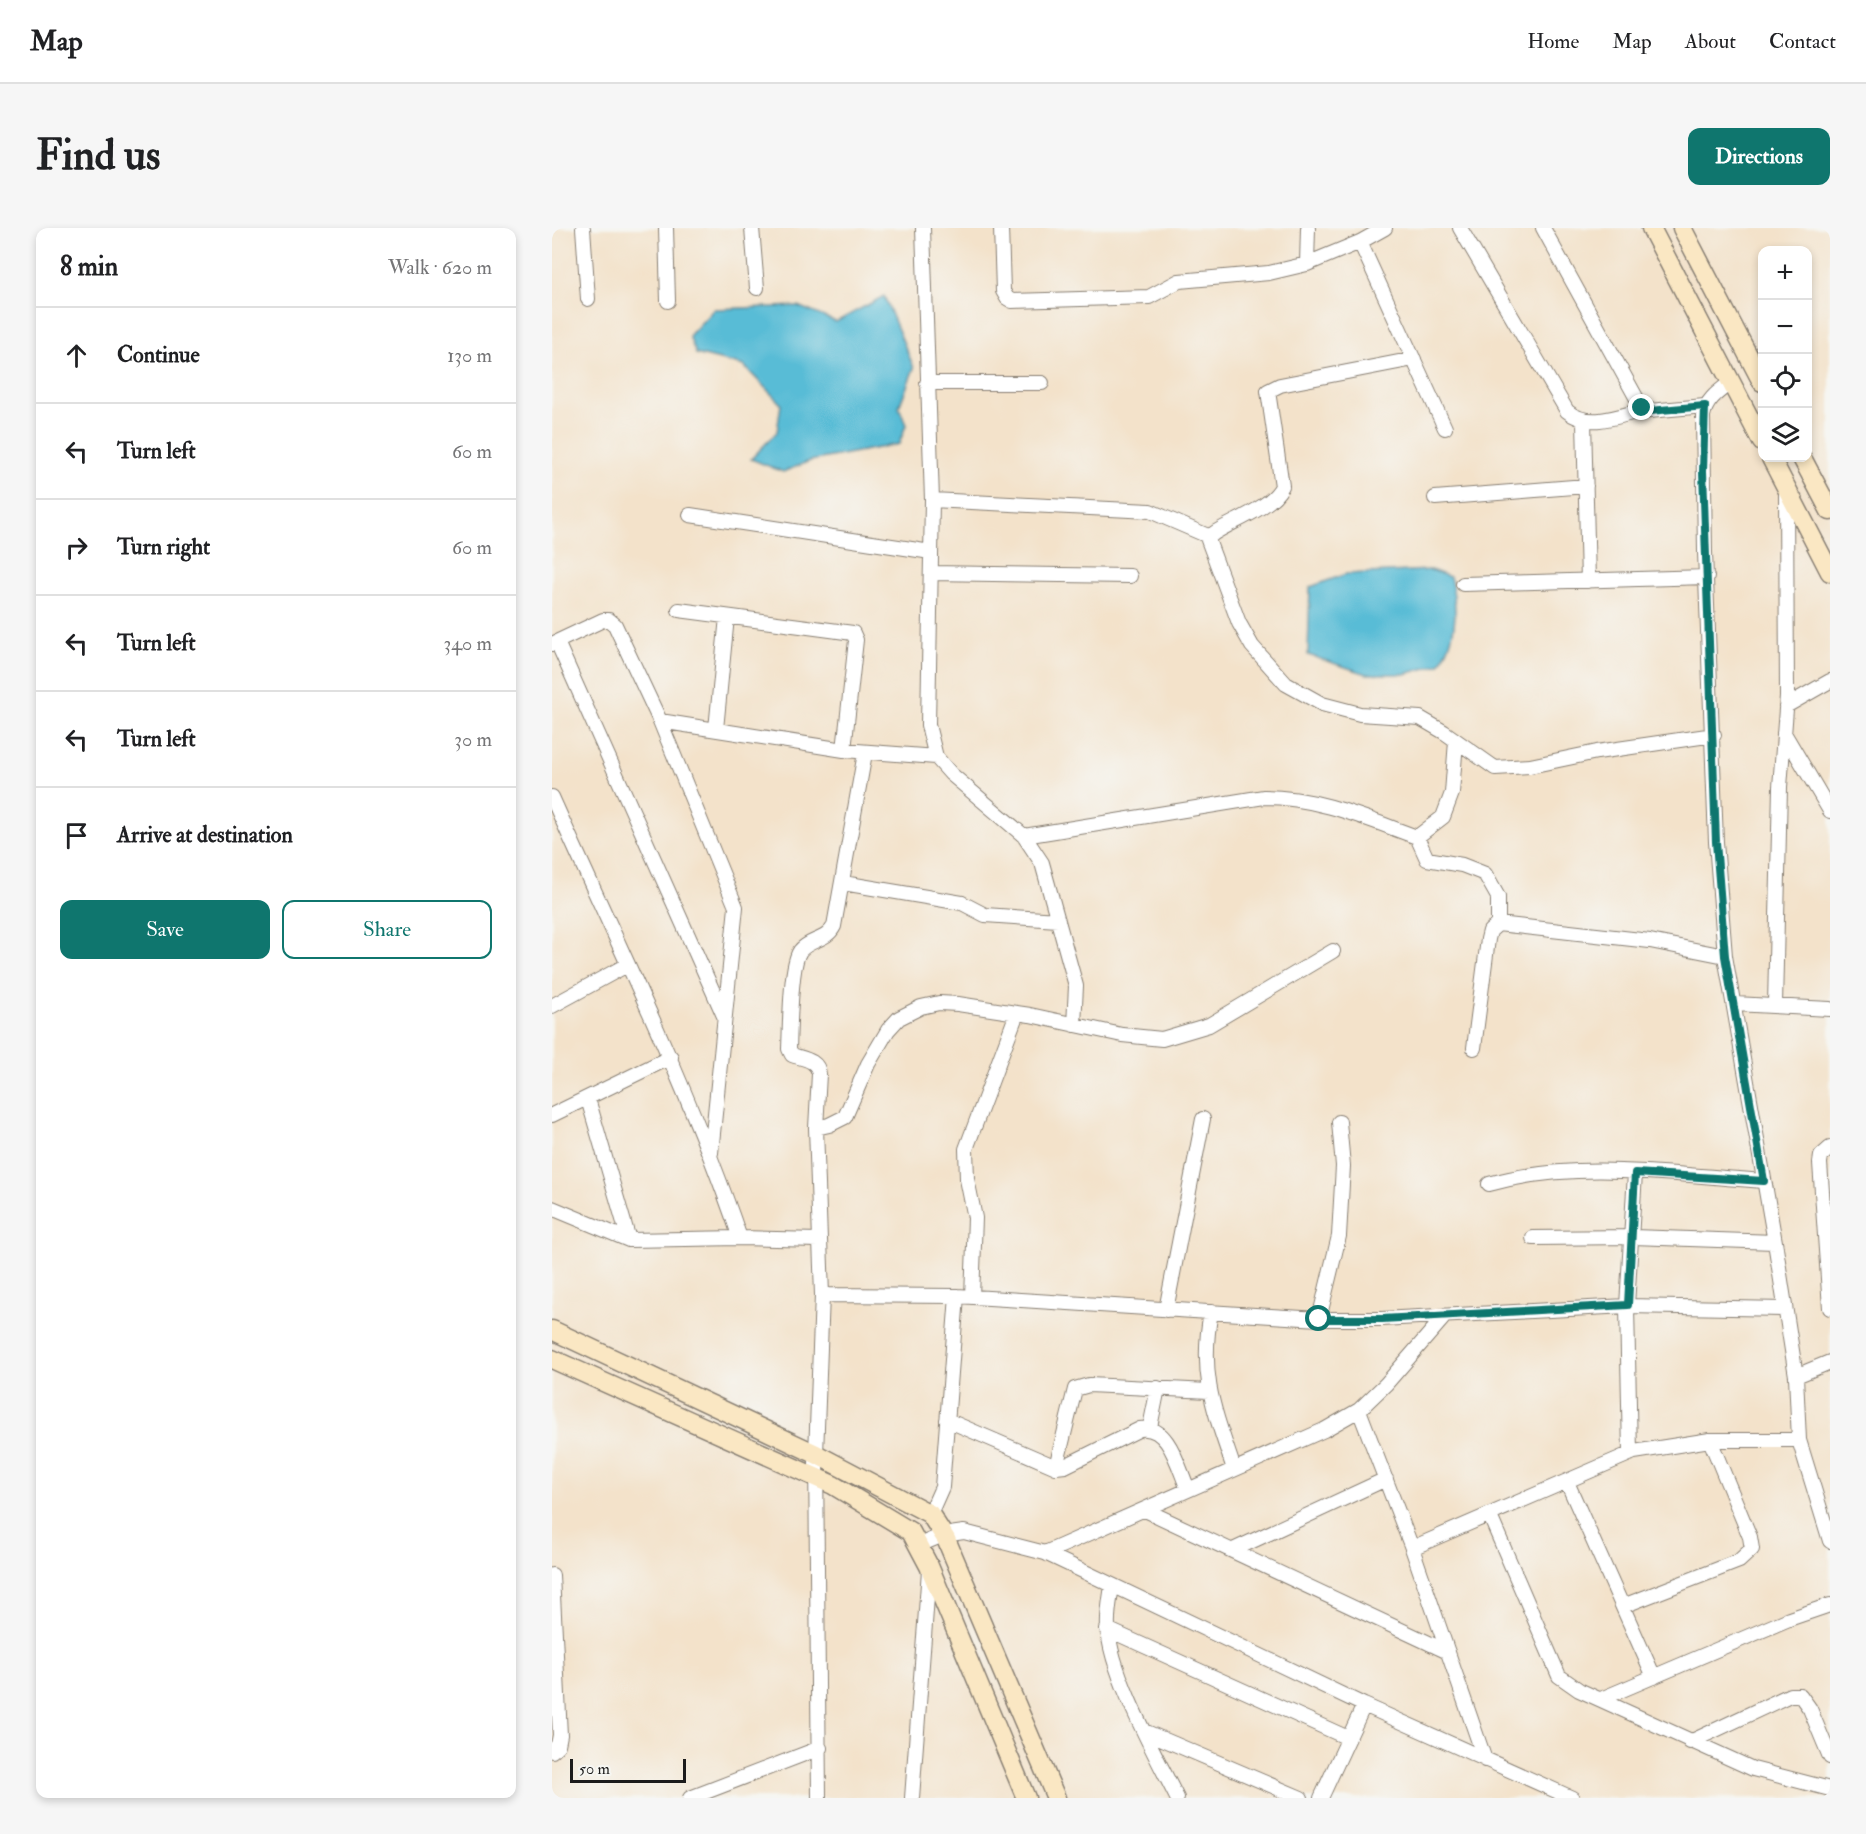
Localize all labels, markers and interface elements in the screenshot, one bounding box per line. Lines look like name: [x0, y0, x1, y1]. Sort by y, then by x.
text: Map: [30, 24, 83, 59]
text: Home: [1527, 28, 1579, 55]
text: Map: [1612, 28, 1652, 55]
text: About: [1685, 28, 1736, 55]
text: Contact: [1769, 28, 1836, 55]
button: Directions: [1688, 128, 1830, 185]
text: Find us: [36, 130, 160, 182]
map controls: [1758, 246, 1812, 462]
button: +: [1758, 246, 1812, 300]
text: 8 min: [60, 251, 118, 283]
text: Walk · 620 m: [388, 255, 492, 280]
button: −: [1758, 300, 1812, 354]
icon: ahead: [60, 339, 93, 372]
text: Continue: [117, 341, 200, 369]
text: 130 m: [447, 343, 492, 368]
button: locate: [1758, 354, 1812, 408]
route end: [1628, 394, 1654, 420]
button: layers: [1758, 408, 1812, 462]
icon: left: [60, 435, 93, 468]
text: Turn left: [117, 437, 196, 465]
text: 60 m: [452, 439, 492, 464]
icon: right: [60, 531, 93, 564]
text: Turn right: [117, 533, 210, 561]
text: 60 m: [452, 535, 492, 560]
icon: left: [60, 627, 93, 660]
text: Turn left: [117, 629, 196, 657]
text: 340 m: [444, 631, 492, 656]
icon: left: [60, 723, 93, 756]
text: Turn left: [117, 725, 196, 753]
text: 30 m: [454, 727, 492, 752]
icon: arrive: [60, 819, 93, 852]
text: Arrive at destination: [117, 821, 293, 849]
button: Save: [60, 900, 270, 959]
button: Share: [282, 900, 492, 959]
route start: [1305, 1305, 1331, 1331]
scale bar: [570, 1756, 686, 1784]
text: 50 m: [579, 1759, 610, 1779]

